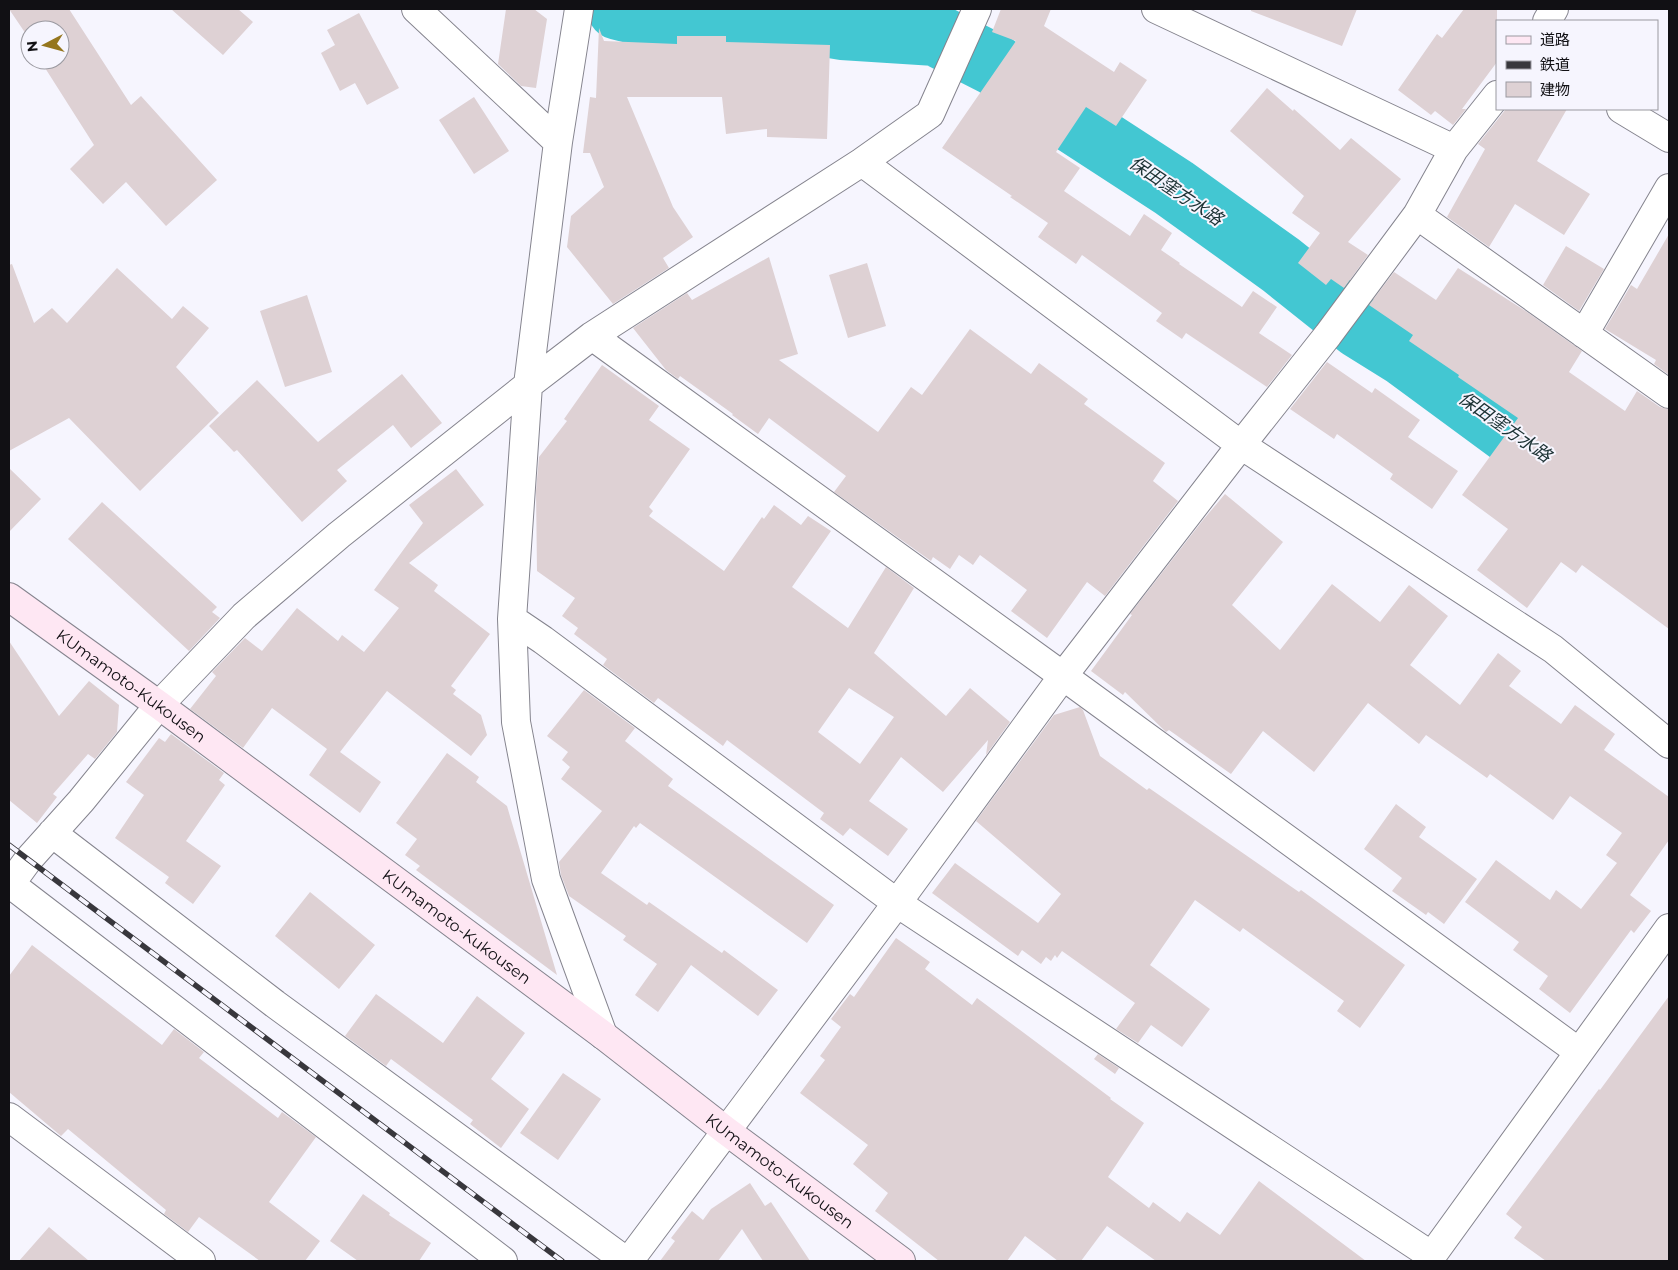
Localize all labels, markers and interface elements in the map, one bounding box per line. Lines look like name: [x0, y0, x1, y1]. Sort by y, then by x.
north arrow: [20, 20, 70, 70]
legend: [1496, 20, 1658, 110]
text: 道路: [1540, 30, 1570, 49]
text: N: [23, 40, 42, 53]
text: 鉄道: [1540, 55, 1570, 74]
text: 建物: [1540, 80, 1570, 99]
water label: 保田窪方水路: [1125, 152, 1229, 231]
water label: 保田窪方水路: [1454, 387, 1557, 468]
street label: KUmamoto-Kukousen: [53, 625, 210, 746]
street label: KUmamoto-Kukousen: [379, 865, 535, 988]
street label: KUmamoto-Kukousen: [702, 1109, 858, 1232]

